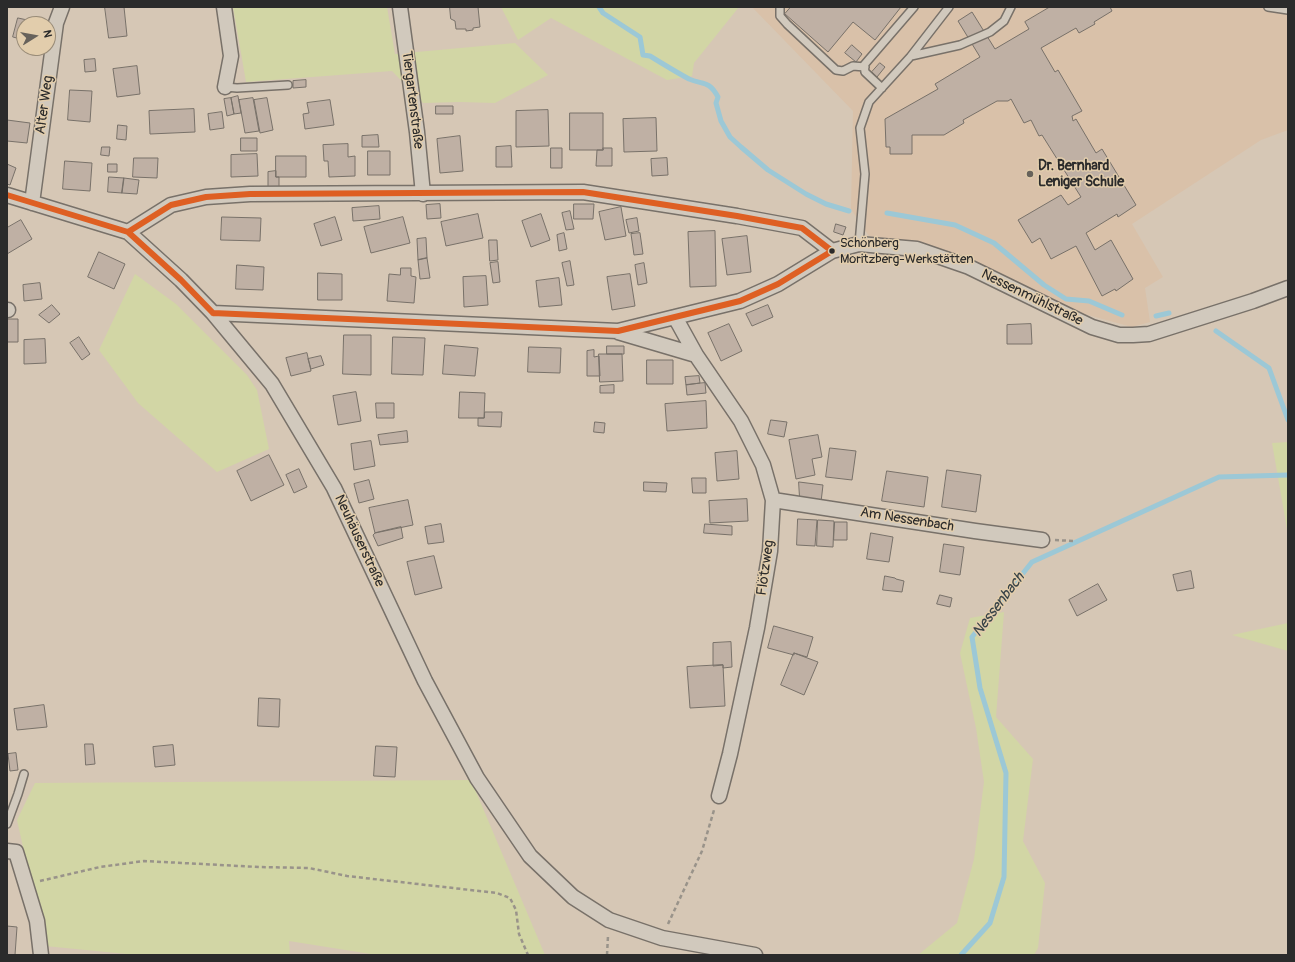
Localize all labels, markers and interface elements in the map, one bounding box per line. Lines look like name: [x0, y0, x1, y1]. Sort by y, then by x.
north arrow: [16, 16, 56, 56]
text: N: [40, 29, 54, 39]
street label: Tiergartenstraße: [398, 50, 426, 150]
street label: Alter Weg: [33, 75, 57, 135]
place label: Dr. Bernhard Leniger Schule: [1038, 158, 1124, 190]
marker: Dr. Bernhard Leniger Schule: [1025, 169, 1035, 179]
place label: Schönberg Moritzberg-Werkstätten: [840, 236, 974, 267]
marker: Schönberg Moritzberg-Werkstätten: [827, 246, 837, 256]
street label: Nessenmühlstraße: [978, 266, 1086, 330]
street label: Neuhäuserstraße: [330, 492, 388, 590]
street label: Am Nessenbach: [859, 504, 955, 536]
street label: Flötzweg: [754, 539, 778, 597]
water label: Nessenbach: [969, 569, 1029, 641]

